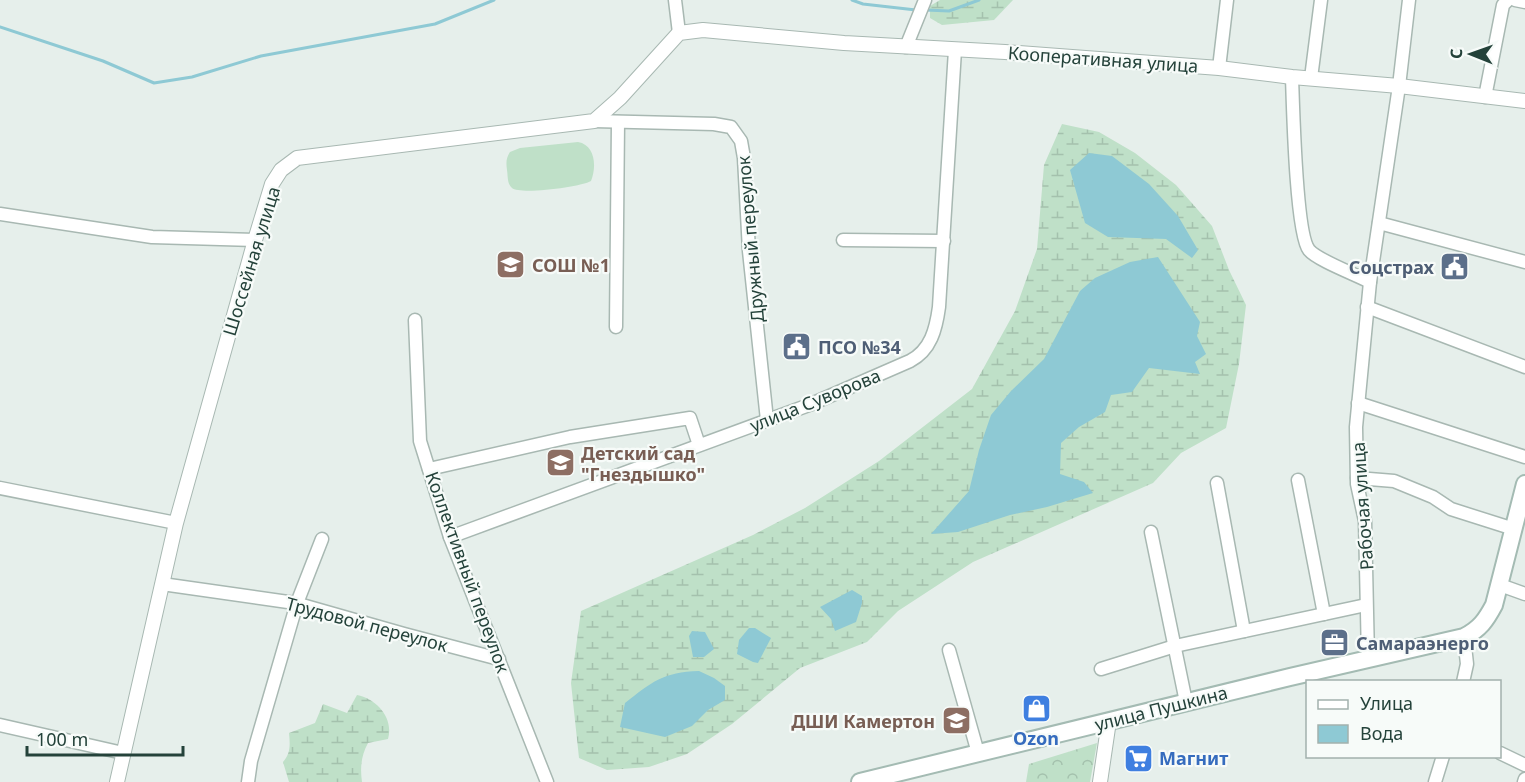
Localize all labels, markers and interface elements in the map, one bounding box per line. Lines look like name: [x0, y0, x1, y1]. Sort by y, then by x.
north arrow: [1441, 24, 1501, 84]
street label: Кооперативная улица: [1007, 40, 1199, 78]
text: С: [1445, 48, 1467, 59]
street label: Дружный переулок: [731, 154, 769, 323]
street label: Шоссейная улица: [217, 183, 285, 339]
school or university icon: СОШ №1: [495, 249, 527, 281]
public building icon: Соцстрах: [1439, 251, 1471, 283]
place label: СОШ №1: [532, 253, 610, 277]
place label: Соцстрах: [1349, 255, 1435, 279]
public building icon: ПСО №34: [781, 331, 813, 363]
place label: ПСО №34: [818, 335, 901, 359]
street label: улица Суворова: [746, 363, 884, 437]
place label: Детский сад "Гнездышко": [581, 441, 705, 486]
street label: Рабочая улица: [1346, 441, 1378, 571]
school or university icon: Детский сад "Гнездышко": [544, 447, 576, 479]
street label: Коллективный переулок: [420, 468, 516, 676]
street label: Трудовой переулок: [283, 591, 451, 657]
office icon: Самараэнерго: [1319, 627, 1351, 659]
place label: Самараэнерго: [1356, 631, 1489, 655]
street label: улица Пушкина: [1092, 680, 1230, 736]
legend: [1306, 680, 1501, 758]
text: Улица: [1360, 691, 1413, 715]
shop icon: Ozon: [1020, 693, 1052, 725]
school or university icon: ДШИ Камертон: [940, 705, 972, 737]
place label: ДШИ Камертон: [791, 709, 935, 733]
scale bar: [27, 719, 183, 757]
text: Вода: [1360, 721, 1403, 745]
place label: Ozon: [1013, 726, 1059, 750]
text: 100 m: [36, 727, 88, 751]
supermarket icon: Магнит: [1122, 742, 1154, 774]
place label: Магнит: [1159, 746, 1228, 770]

